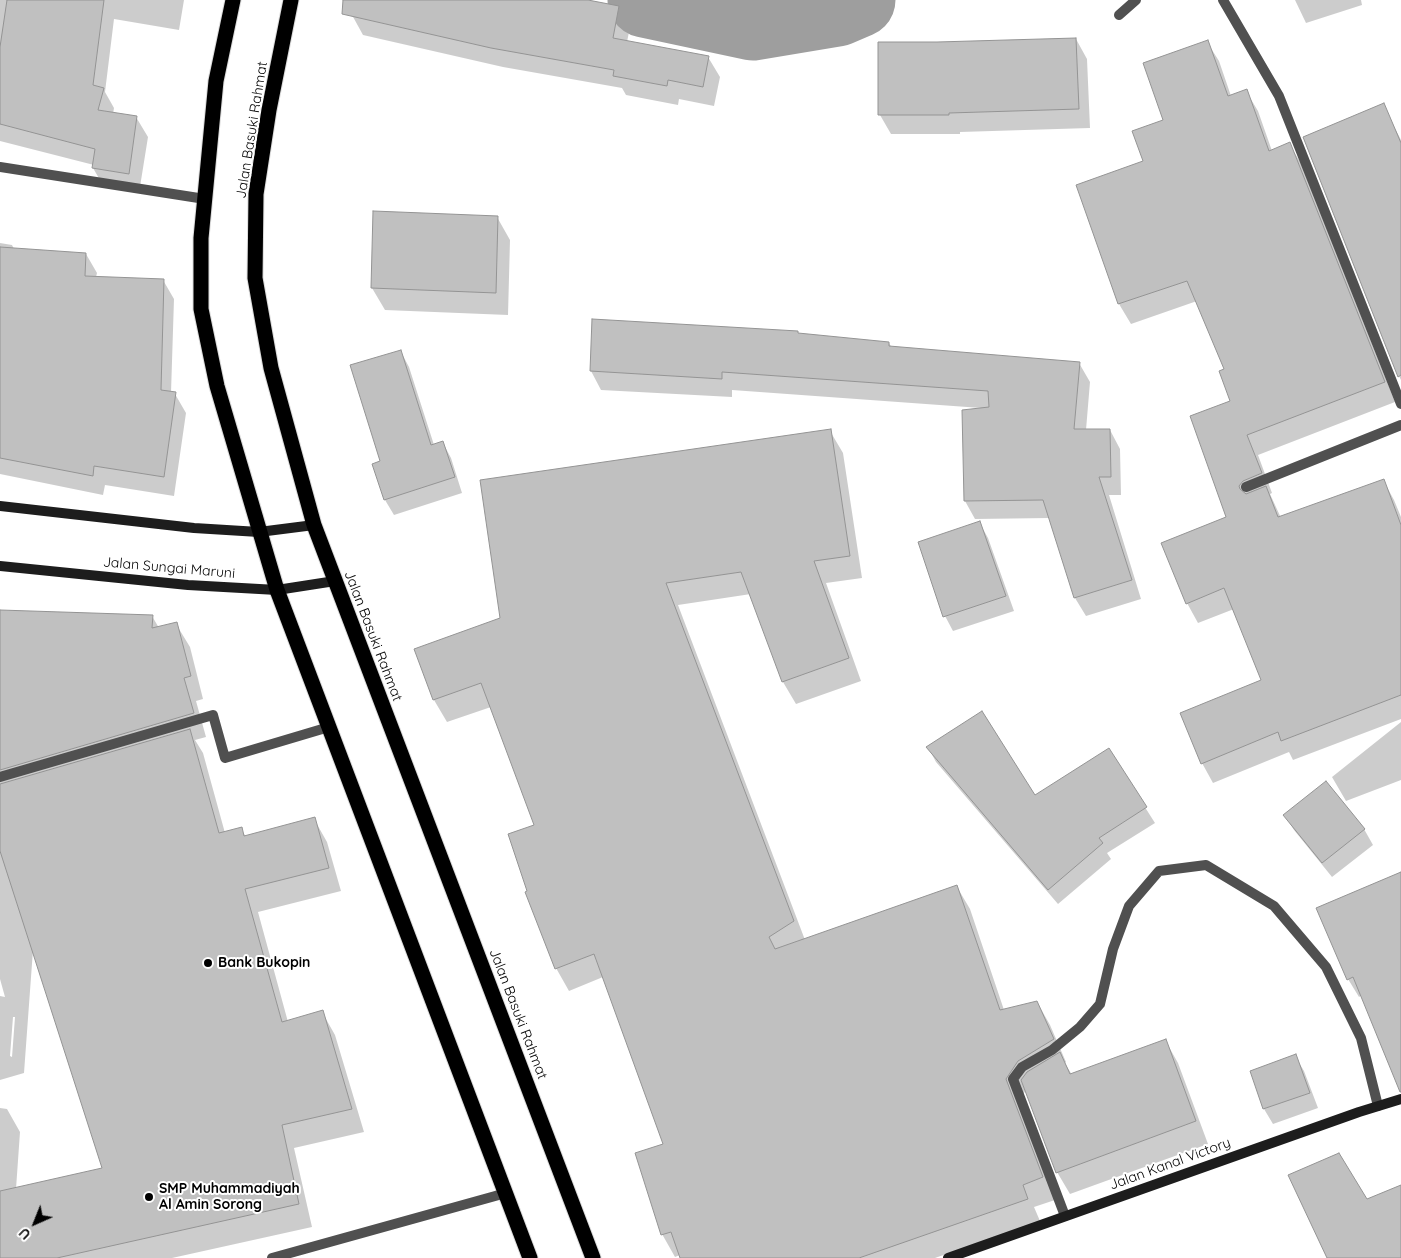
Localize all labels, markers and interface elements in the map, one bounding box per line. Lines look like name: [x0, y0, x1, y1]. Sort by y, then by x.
street label: Jalan Basuki Rahmat: [233, 60, 271, 200]
street label: Jalan Sungai Maruni: [102, 554, 236, 582]
street label: Jalan Basuki Rahmat: [340, 568, 406, 704]
street label: Jalan Basuki Rahmat: [485, 946, 551, 1082]
place label: Bank Bukopin: [218, 955, 310, 971]
marker: Bank Bukopin: [202, 957, 214, 969]
street label: Jalan Kanal Victory: [1107, 1134, 1233, 1194]
place label: SMP Muhammadiyah Al Amin Sorong: [159, 1181, 300, 1214]
marker: SMP Muhammadiyah Al Amin Sorong: [143, 1191, 155, 1203]
north arrow: [10, 1198, 60, 1248]
text: U: [15, 1224, 34, 1244]

